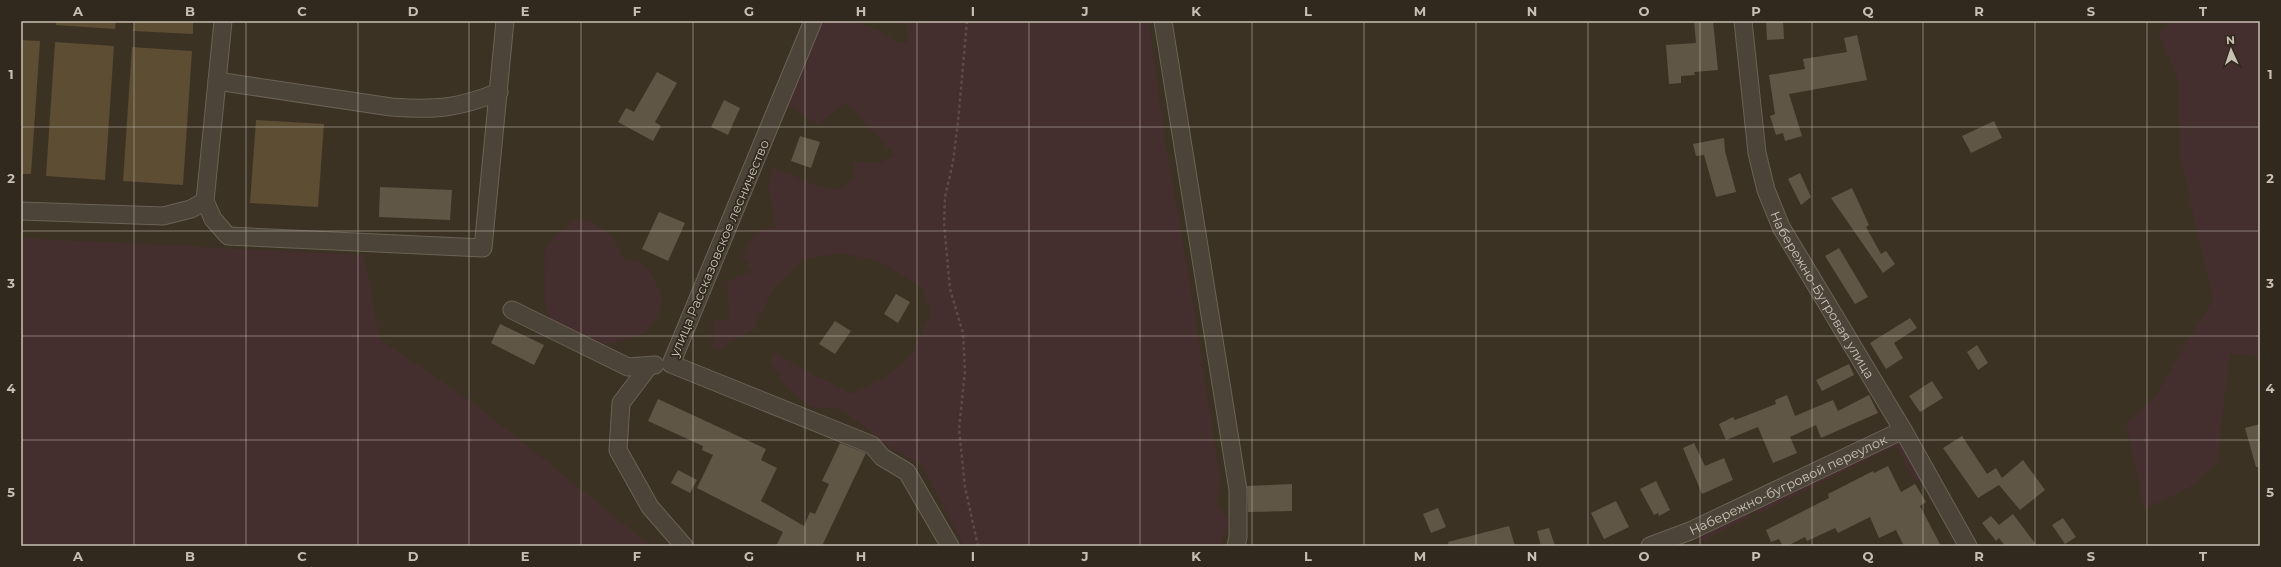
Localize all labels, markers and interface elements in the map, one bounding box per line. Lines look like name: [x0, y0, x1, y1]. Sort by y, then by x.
text: A: [72, 3, 84, 19]
text: B: [185, 3, 195, 19]
text: C: [297, 3, 307, 19]
text: D: [408, 3, 419, 19]
text: E: [521, 3, 530, 19]
text: F: [633, 3, 641, 19]
text: G: [744, 3, 754, 19]
text: H: [856, 3, 866, 19]
text: I: [971, 3, 975, 19]
text: J: [1080, 3, 1089, 19]
text: K: [1191, 3, 1201, 19]
text: L: [1304, 3, 1312, 19]
text: M: [1414, 3, 1426, 19]
text: N: [1527, 3, 1537, 19]
text: O: [1639, 3, 1650, 19]
text: P: [1751, 3, 1761, 19]
text: Q: [1863, 3, 1874, 19]
text: R: [1974, 3, 1984, 19]
text: S: [2087, 3, 2095, 19]
text: T: [2199, 3, 2207, 19]
north arrow: [2211, 30, 2251, 70]
text: N: [2226, 33, 2235, 47]
text: 1: [8, 66, 14, 82]
text: 1: [2267, 66, 2273, 82]
street label: улица Рассказовское лесничество: [665, 137, 772, 360]
text: 2: [7, 170, 15, 186]
text: 2: [2266, 170, 2274, 186]
street label: Набережно-Бугровая улица: [1767, 209, 1878, 381]
text: 3: [6, 275, 15, 291]
text: 3: [2265, 275, 2274, 291]
text: 4: [7, 380, 16, 396]
text: 4: [2266, 380, 2275, 396]
street label: Набережно-бугровой переулок: [1686, 431, 1890, 538]
text: 5: [7, 484, 15, 500]
text: 5: [2266, 484, 2274, 500]
text: A: [72, 548, 84, 564]
text: B: [185, 548, 195, 564]
text: C: [297, 548, 307, 564]
text: D: [408, 548, 419, 564]
text: E: [521, 548, 530, 564]
text: F: [633, 548, 641, 564]
text: G: [744, 548, 754, 564]
text: H: [856, 548, 866, 564]
text: I: [971, 548, 975, 564]
text: J: [1080, 548, 1089, 564]
text: K: [1191, 548, 1201, 564]
text: L: [1304, 548, 1312, 564]
text: M: [1414, 548, 1426, 564]
text: N: [1527, 548, 1537, 564]
text: O: [1639, 548, 1650, 564]
text: P: [1751, 548, 1761, 564]
text: Q: [1863, 548, 1874, 564]
text: R: [1974, 548, 1984, 564]
text: S: [2087, 548, 2095, 564]
text: T: [2199, 548, 2207, 564]

